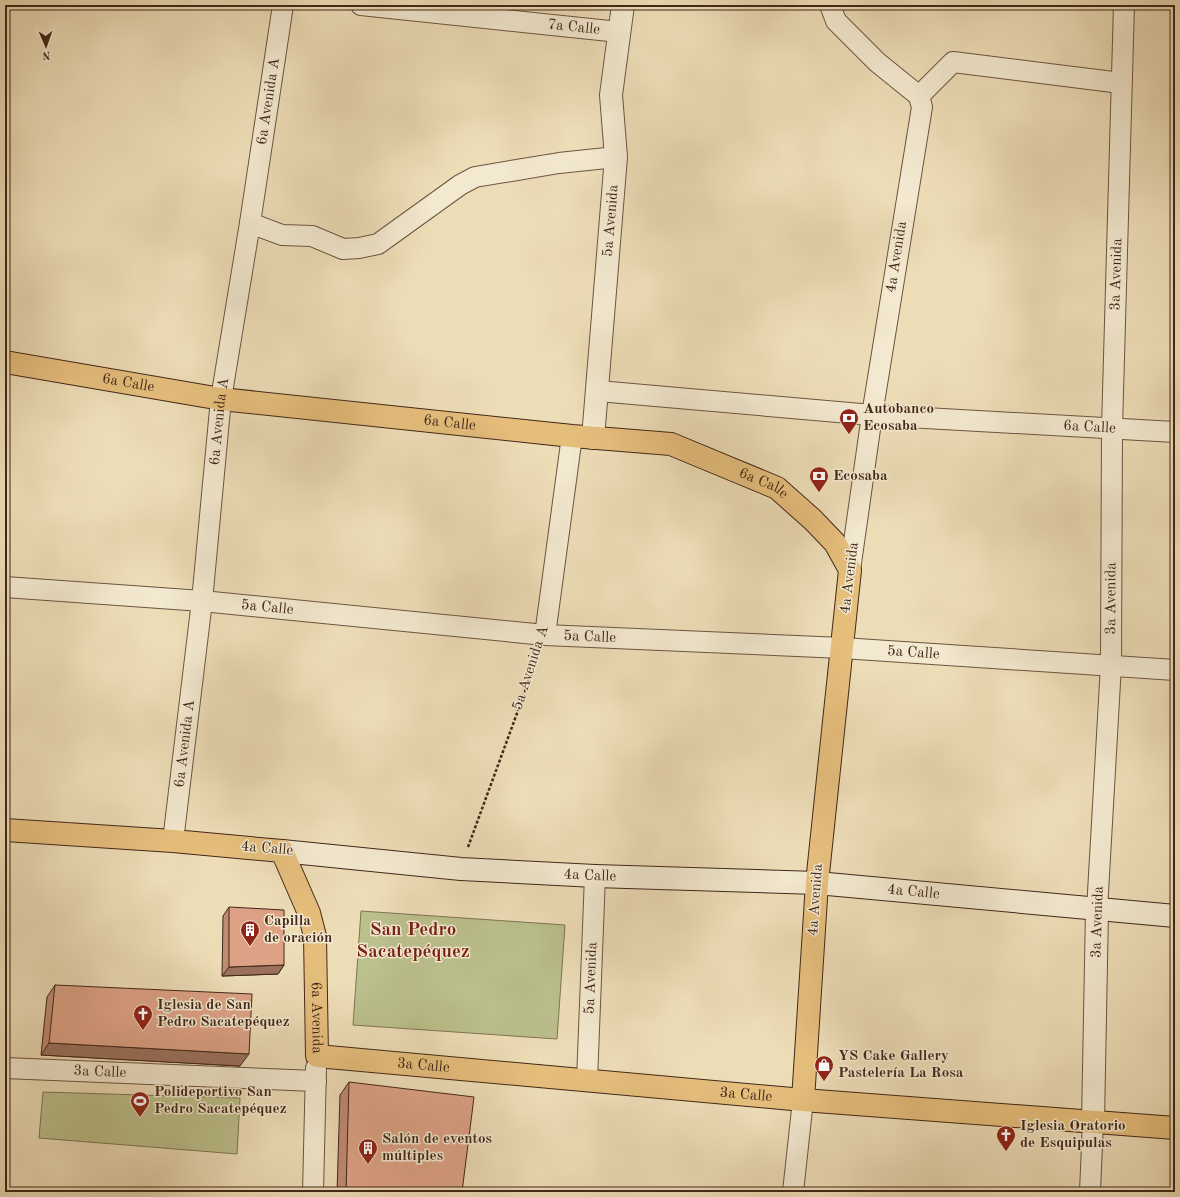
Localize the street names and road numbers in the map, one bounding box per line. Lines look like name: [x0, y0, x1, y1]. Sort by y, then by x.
street label: 7a Calle: [547, 17, 601, 37]
street label: 6a Avenida A: [254, 56, 282, 146]
street label: 5a Avenida: [600, 183, 621, 257]
street label: 4a Avenida: [884, 220, 910, 294]
street label: 3a Avenida: [1108, 237, 1125, 311]
street label: 6a Calle: [101, 371, 156, 395]
street label: 6a Avenida A: [207, 376, 232, 466]
street label: 6a Calle: [423, 413, 477, 433]
street label: 6a Calle: [1063, 418, 1117, 436]
street label: 6a Calle: [737, 466, 791, 502]
street label: 4a Avenida: [838, 541, 862, 615]
street label: 3a Avenida: [1104, 562, 1119, 635]
street label: 5a Calle: [240, 597, 294, 618]
street label: 5a Avenida A: [510, 623, 552, 712]
street label: 5a Calle: [563, 628, 617, 646]
street label: 5a Calle: [887, 643, 940, 662]
street label: 6a Avenida A: [172, 699, 198, 788]
street label: 4a Calle: [240, 839, 294, 859]
street label: 4a Avenida: [806, 863, 826, 937]
street label: 4a Calle: [563, 867, 617, 884]
street label: 4a Calle: [886, 882, 940, 902]
street label: 3a Avenida: [1089, 885, 1107, 958]
street label: 5a Avenida: [582, 941, 600, 1015]
street label: 6a Avenida: [308, 981, 324, 1055]
street label: 3a Calle: [396, 1056, 450, 1075]
street label: 3a Calle: [73, 1063, 127, 1081]
street label: 3a Calle: [719, 1085, 773, 1105]

